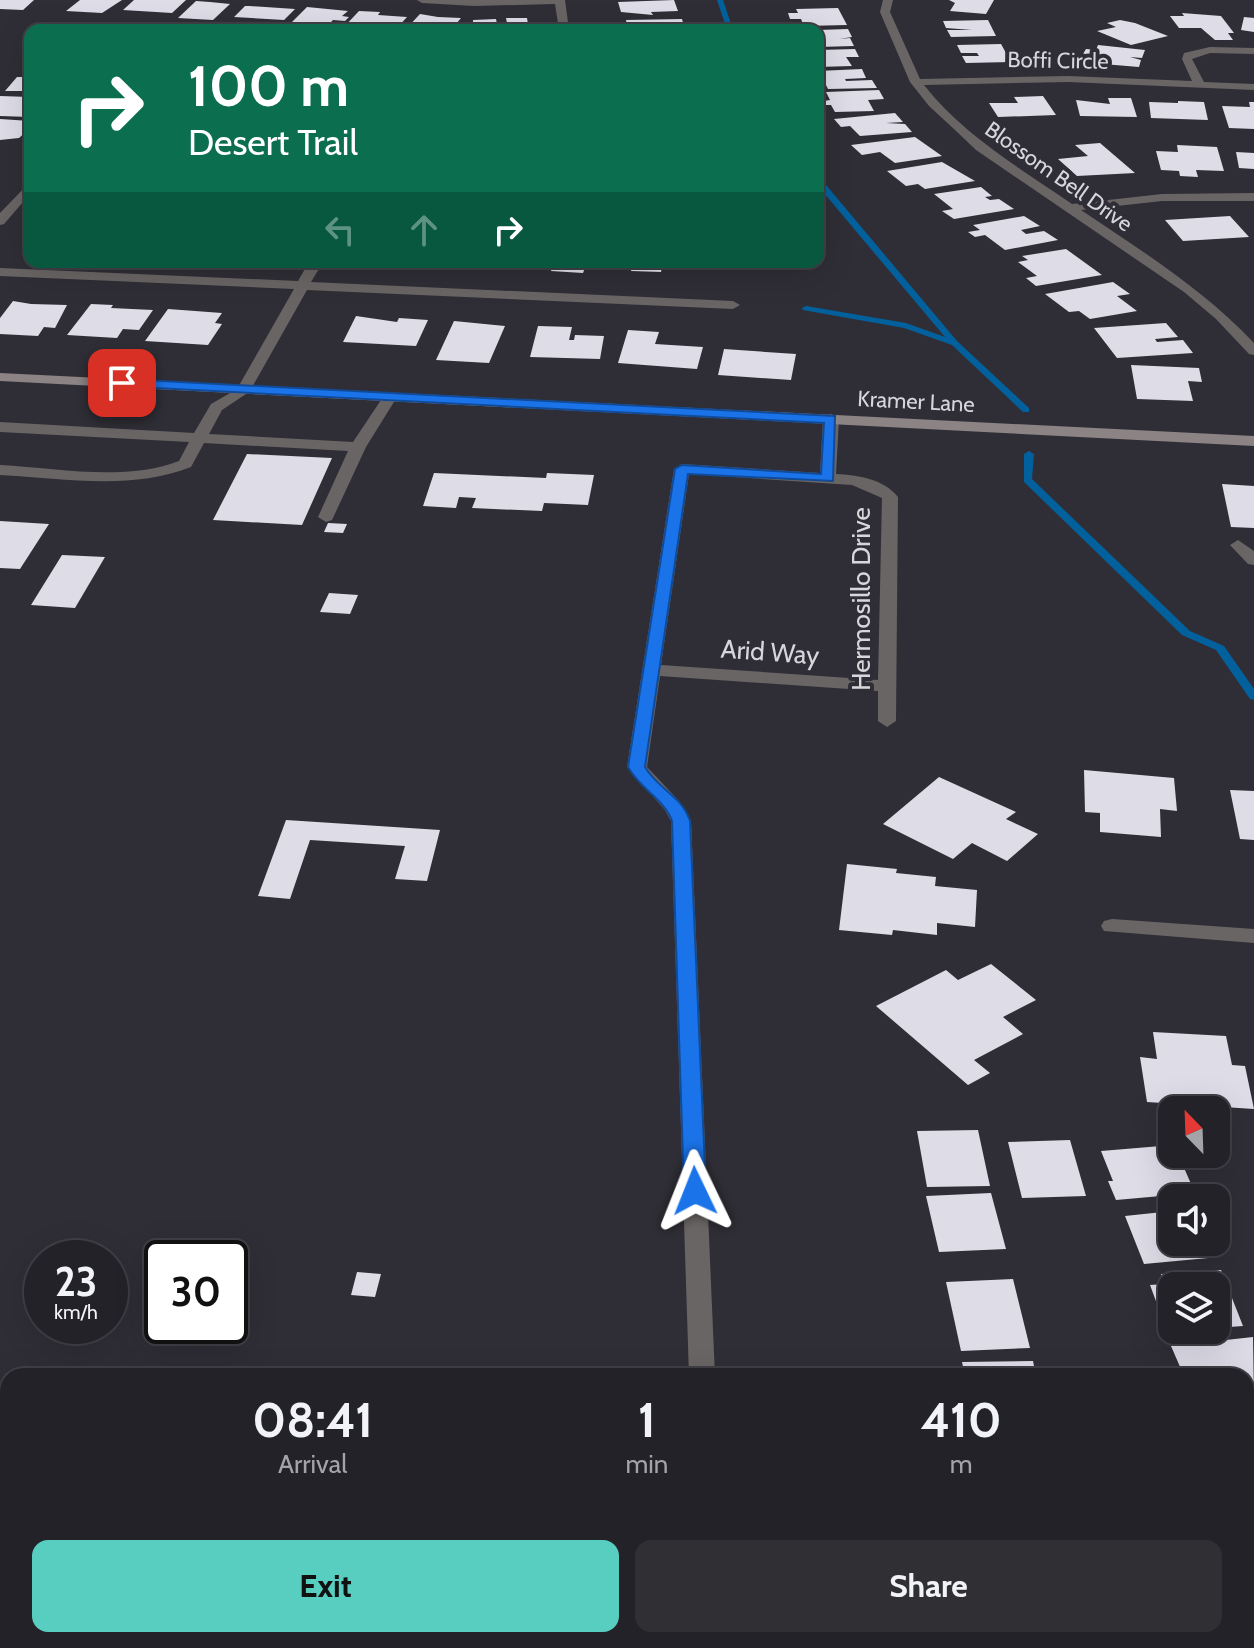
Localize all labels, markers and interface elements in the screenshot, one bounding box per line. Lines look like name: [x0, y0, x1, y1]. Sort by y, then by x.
street label: Boffi Circle: [1007, 46, 1109, 75]
text: 100 m: [188, 52, 349, 120]
icon: right: [56, 56, 160, 160]
street label: Blossom Bell Drive: [980, 115, 1138, 237]
text: Desert Trail: [188, 120, 358, 164]
icon: left: [318, 208, 362, 252]
icon: ahead: [402, 208, 446, 252]
icon: right: [486, 208, 530, 252]
pin: [88, 349, 156, 417]
icon: arrive: [100, 361, 144, 405]
street label: Kramer Lane: [857, 385, 975, 418]
street label: Hermosillo Drive: [845, 507, 877, 691]
street label: Arid Way: [720, 633, 820, 671]
north arrow: [1158, 1096, 1230, 1168]
map controls: [1158, 1096, 1230, 1344]
position arrow: [653, 1149, 737, 1233]
button: sound: [1158, 1184, 1230, 1256]
speed limit sign: 30: [144, 1240, 248, 1344]
text: 23: [55, 1257, 97, 1306]
button: layers: [1158, 1272, 1230, 1344]
text: km/h: [54, 1300, 98, 1324]
text: 08:41: [252, 1391, 373, 1449]
text: 1: [638, 1391, 656, 1449]
text: 410: [921, 1391, 1002, 1449]
text: Arrival: [278, 1448, 347, 1480]
text: min: [625, 1448, 668, 1480]
text: m: [950, 1448, 973, 1480]
button: Exit: [32, 1540, 619, 1632]
button: Share: [635, 1540, 1222, 1632]

